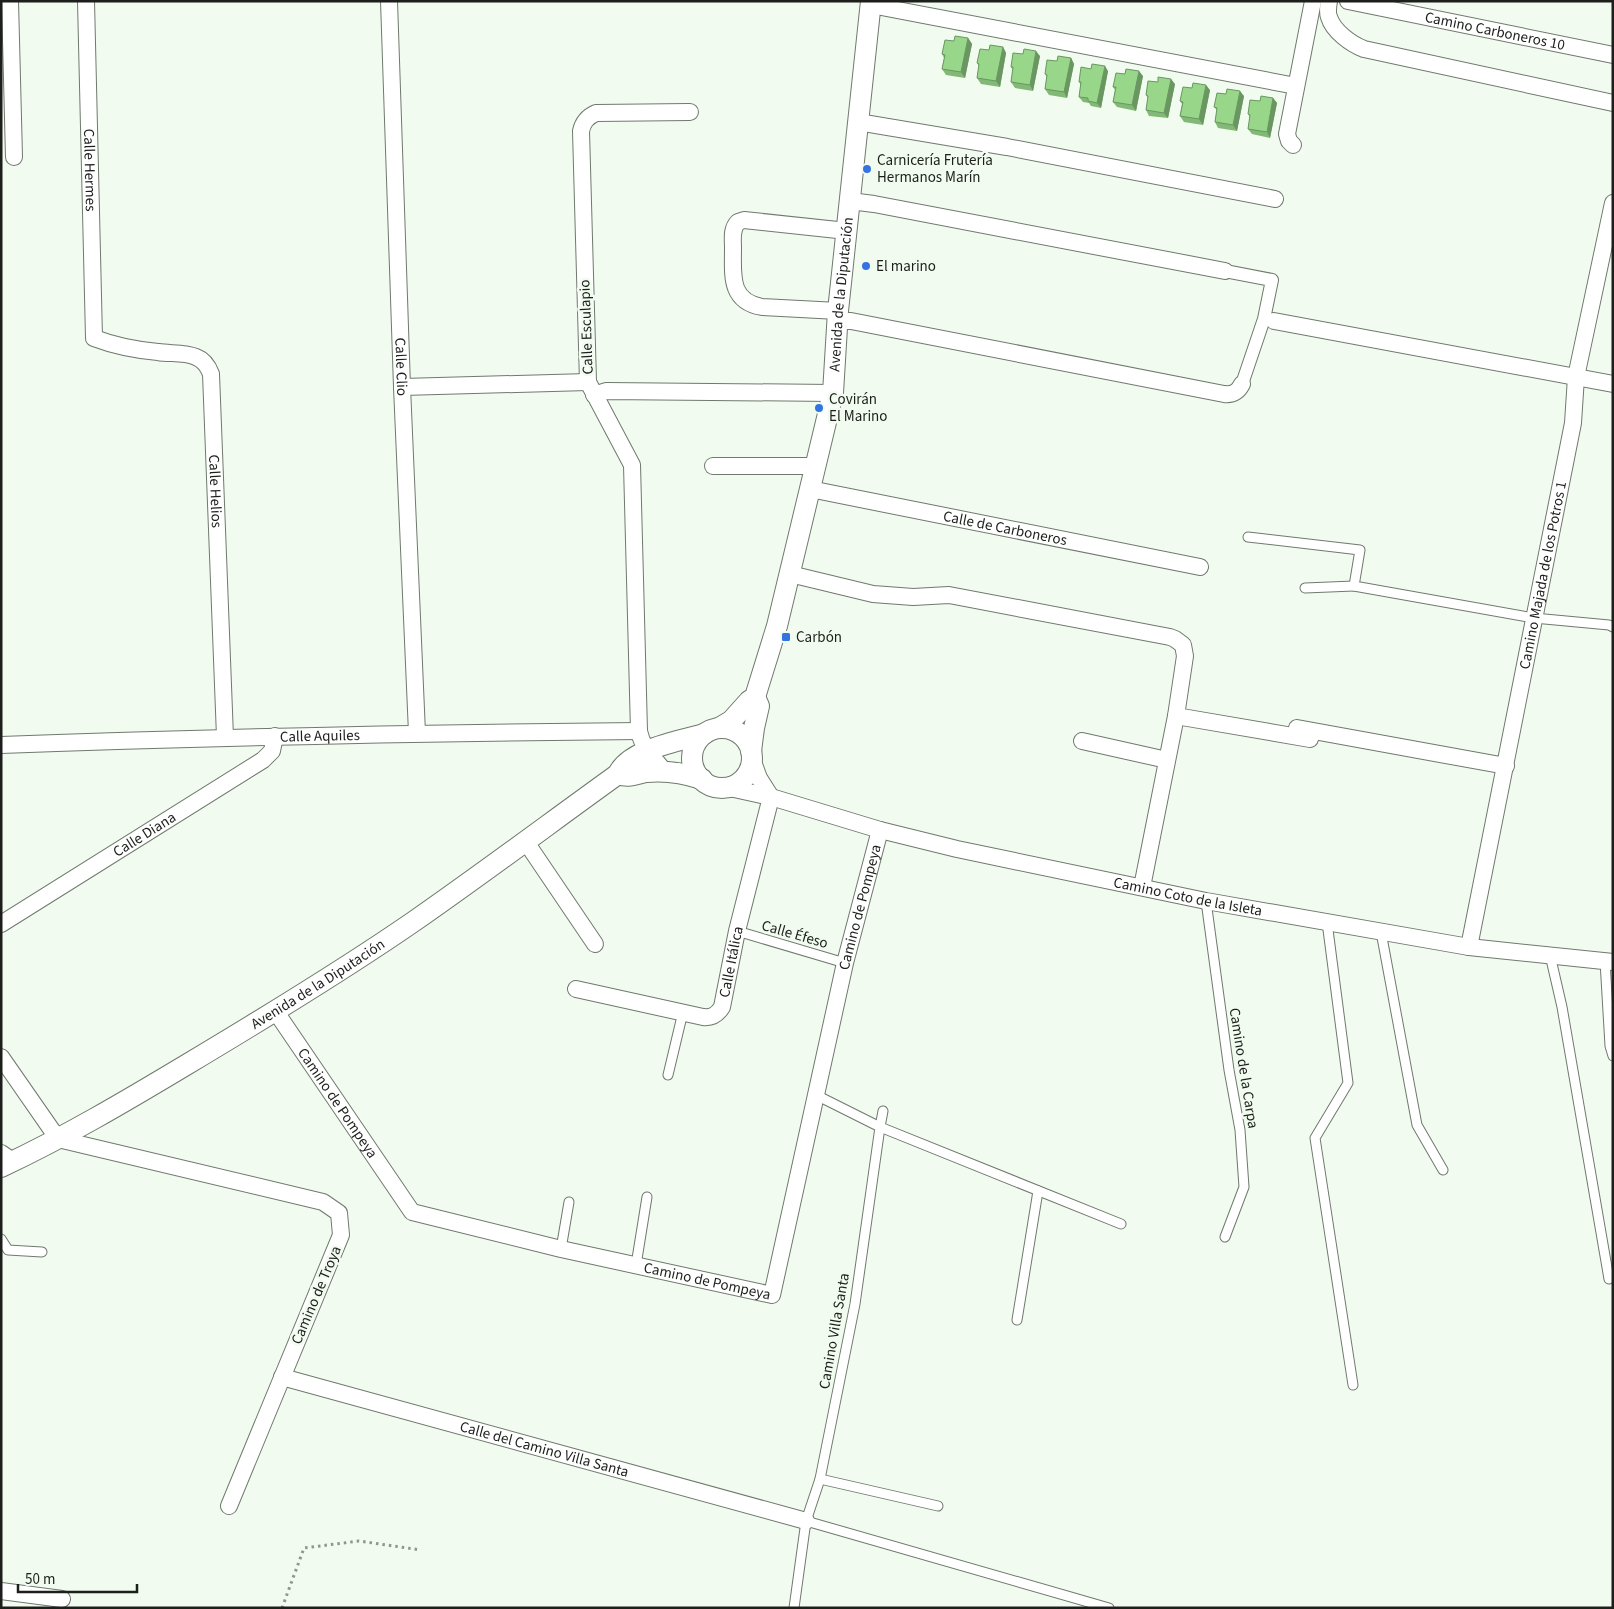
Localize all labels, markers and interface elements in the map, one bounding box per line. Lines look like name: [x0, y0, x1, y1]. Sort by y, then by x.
street label: Camino Carboneros 10: [1423, 7, 1567, 56]
street label: Calle Hermes: [78, 128, 101, 212]
place label: Carnicería Frutería Hermanos Marín: [877, 150, 993, 188]
marker: Carnicería Frutería Hermanos Marín: [861, 163, 873, 175]
street label: Avenida de la Diputación: [824, 216, 859, 372]
place label: El marino: [876, 256, 936, 277]
marker: El marino: [860, 260, 872, 272]
street label: Calle Esculapio: [574, 279, 599, 375]
street label: Calle Clio: [389, 337, 412, 397]
place label: Covirán El Marino: [829, 389, 887, 427]
marker: Covirán El Marino: [813, 402, 825, 414]
street label: Calle Helios: [203, 454, 227, 528]
street label: Camino Majada de los Potros 1: [1514, 479, 1572, 671]
street label: Calle de Carboneros: [941, 506, 1069, 551]
place label: Carbón: [796, 627, 842, 648]
marker: Carbón: [780, 631, 792, 643]
street label: Calle Aquiles: [280, 725, 360, 748]
street label: Calle Diana: [109, 807, 180, 862]
street label: Camino de Pompeya: [834, 842, 887, 972]
street label: Camino Coto de la Isleta: [1112, 872, 1264, 922]
street label: Calle Éfeso: [759, 915, 831, 954]
street label: Calle Itálica: [714, 924, 749, 999]
street label: Avenida de la Diputación: [247, 934, 389, 1035]
street label: Camino de la Carpa: [1224, 1006, 1263, 1130]
street label: Camino de Pompeya: [292, 1044, 382, 1163]
street label: Camino de Troya: [286, 1243, 347, 1348]
street label: Camino de Pompeya: [642, 1257, 772, 1305]
street label: Camino Villa Santa: [814, 1271, 855, 1391]
street label: Calle del Camino Villa Santa: [457, 1416, 631, 1483]
scale bar: [18, 1562, 136, 1594]
text: 50 m: [25, 1569, 55, 1590]

